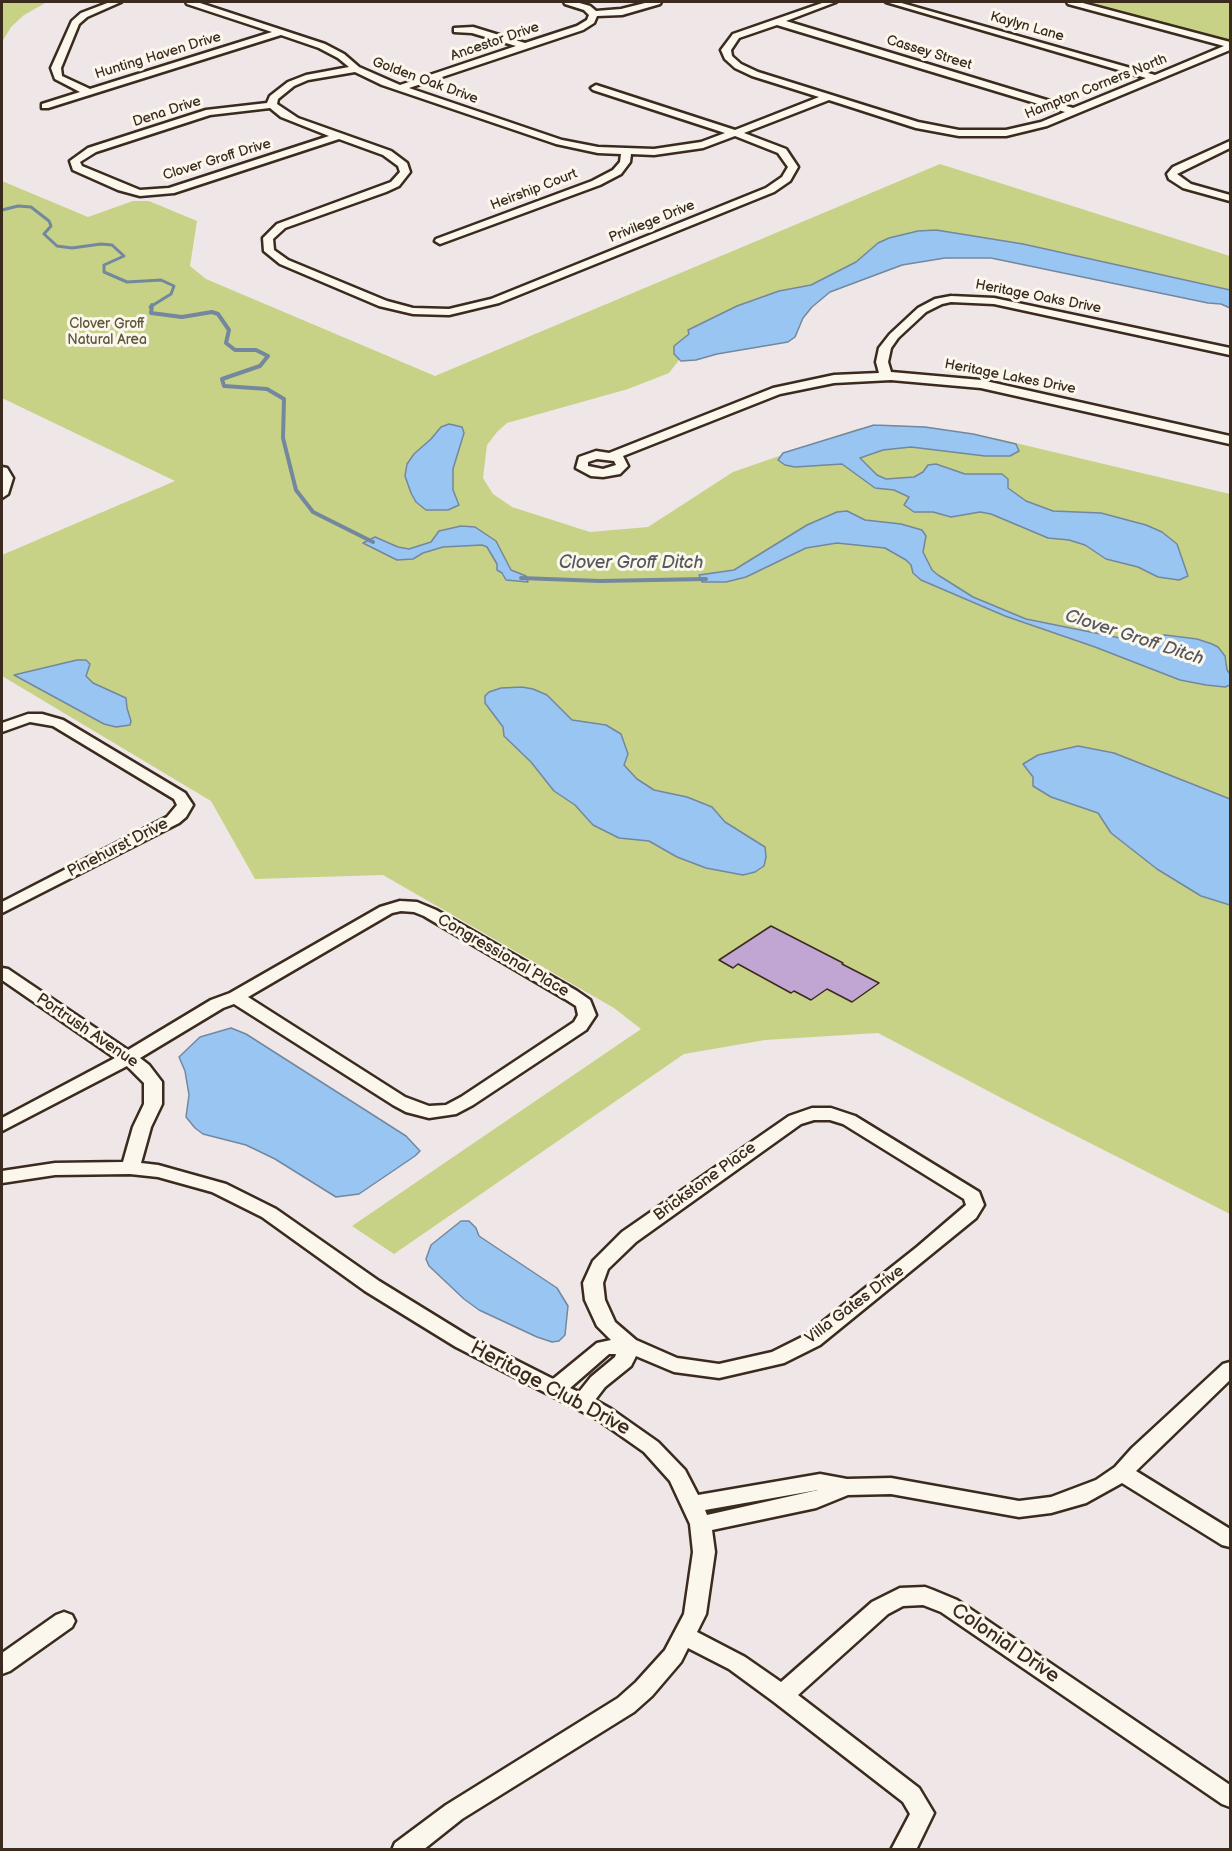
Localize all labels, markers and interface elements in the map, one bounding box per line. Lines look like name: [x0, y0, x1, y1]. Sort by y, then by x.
street label: Kaylyn Lane: [988, 8, 1066, 46]
street label: Ancestor Drive: [448, 19, 542, 65]
street label: Hunting Haven Drive: [93, 29, 223, 83]
street label: Cassey Street: [884, 32, 974, 74]
street label: Hampton Corners North: [1022, 51, 1170, 123]
street label: Golden Oak Drive: [370, 54, 480, 108]
street label: Dena Drive: [131, 93, 203, 131]
street label: Clover Groff Drive: [161, 136, 273, 184]
street label: Heirship Court: [488, 166, 580, 214]
street label: Privilege Drive: [607, 197, 697, 247]
street label: Heritage Oaks Drive: [974, 277, 1102, 317]
park label: Clover Groff Natural Area: [67, 316, 147, 348]
street label: Heritage Lakes Drive: [943, 356, 1077, 398]
water label: Clover Groff Ditch: [559, 552, 703, 574]
water label: Clover Groff Ditch: [1062, 605, 1206, 671]
street label: Pinehurst Drive: [64, 814, 172, 882]
street label: Congressional Place: [434, 910, 572, 1002]
street label: Portrush Avenue: [32, 990, 142, 1072]
street label: Brickstone Place: [650, 1138, 760, 1226]
street label: Villa Gates Drive: [802, 1262, 908, 1348]
street label: Heritage Club Drive: [466, 1337, 634, 1441]
street label: Colonial Drive: [946, 1599, 1064, 1689]

